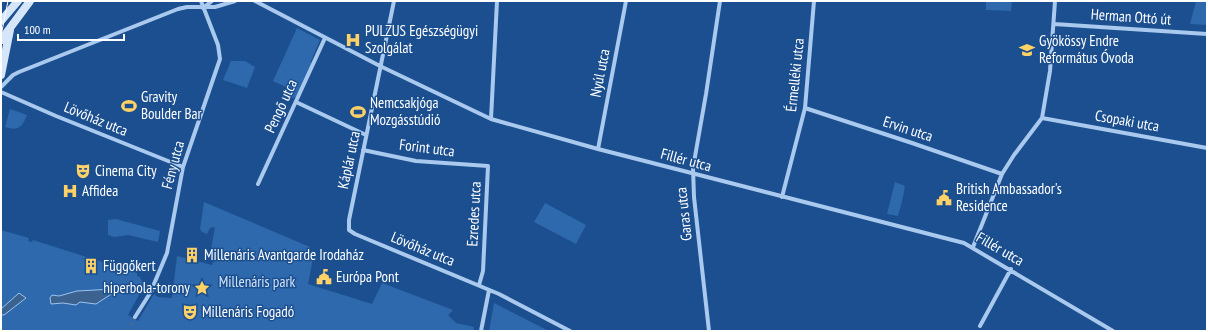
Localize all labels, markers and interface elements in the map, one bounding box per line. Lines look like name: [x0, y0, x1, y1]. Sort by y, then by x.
street label: Herman Ottó út: [1090, 4, 1172, 29]
scale bar: [18, 16, 124, 42]
place label: PULZUS Egészségügyi Szolgálat: [365, 21, 478, 57]
text: 100 m: [24, 22, 51, 37]
hospital icon: PULZUS Egészségügyi Szolgálat: [344, 31, 362, 49]
place label: Gyökössy Endre Református Óvoda: [1039, 31, 1134, 67]
street label: Érmelléki utca: [781, 37, 808, 113]
school or university icon: Gyökössy Endre Református Óvoda: [1018, 41, 1036, 59]
street label: Nyúl utca: [586, 47, 613, 99]
street label: Pengő utca: [260, 76, 301, 136]
place label: Gravity Boulder Bar: [141, 87, 203, 123]
place label: Nemcsakjóga Mozgásstúdió: [370, 93, 441, 129]
street label: Lövőház utca: [62, 97, 131, 140]
sports icon: Gravity Boulder Bar: [120, 97, 138, 115]
sports icon: Nemcsakjóga Mozgásstúdió: [349, 103, 367, 121]
street label: Csopaki utca: [1093, 106, 1161, 135]
street label: Ervin utca: [881, 112, 935, 145]
street label: Káplár utca: [333, 129, 364, 191]
street label: Forint utca: [398, 135, 456, 160]
street label: Fény utca: [157, 139, 188, 191]
street label: Fillér utca: [659, 144, 714, 175]
place label: Cinema City: [95, 161, 157, 180]
theatre icon: Cinema City: [74, 162, 92, 180]
place label: British Ambassador's Residence: [956, 179, 1062, 215]
place label: Affidea: [82, 181, 118, 200]
street label: Ezredes utca: [462, 181, 485, 247]
hospital icon: Affidea: [61, 182, 79, 200]
street label: Garas utca: [671, 186, 696, 242]
public building icon: British Ambassador's Residence: [935, 189, 953, 207]
street label: Lövőház utca: [389, 227, 458, 270]
street label: Fillér utca: [973, 227, 1027, 270]
place label: Millenáris Avantgarde Irodaház: [204, 245, 364, 264]
building icon: Millenáris Avantgarde Irodaház: [183, 246, 201, 264]
place label: Függőkert: [103, 256, 156, 275]
building icon: Függőkert: [82, 257, 100, 275]
place label: Európa Pont: [336, 267, 399, 286]
public building icon: Európa Pont: [315, 268, 333, 286]
park label: Millenáris park: [219, 272, 296, 291]
place label: hiperbola-torony: [103, 278, 190, 297]
place icon: hiperbola-torony: [193, 279, 211, 297]
place label: Millenáris Fogadó: [202, 302, 294, 321]
theatre icon: Millenáris Fogadó: [181, 303, 199, 321]

